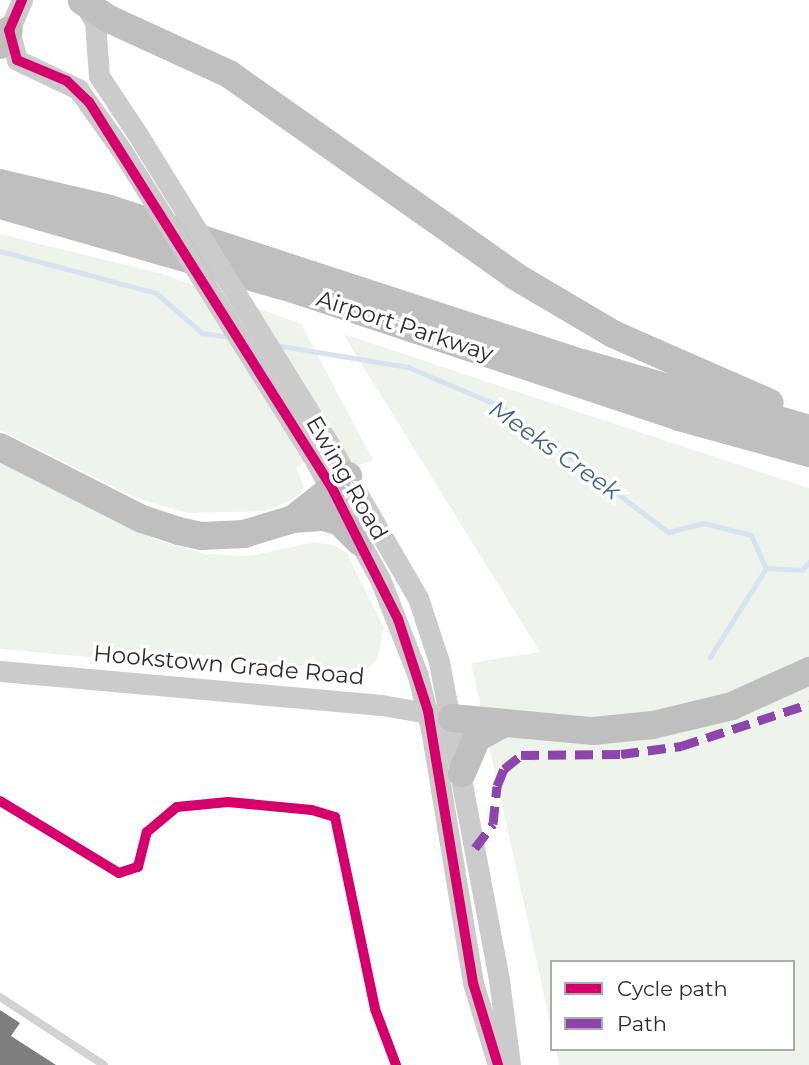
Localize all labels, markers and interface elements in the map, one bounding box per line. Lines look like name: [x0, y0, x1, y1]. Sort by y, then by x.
street label: Airport Parkway: [313, 284, 497, 368]
water label: Meeks Creek: [484, 394, 626, 506]
street label: Ewing Road: [300, 411, 394, 545]
street label: Hookstown Grade Road: [92, 639, 366, 691]
legend: [550, 960, 795, 1051]
text: Cycle path: [617, 976, 728, 1001]
text: Path: [617, 1011, 667, 1036]

